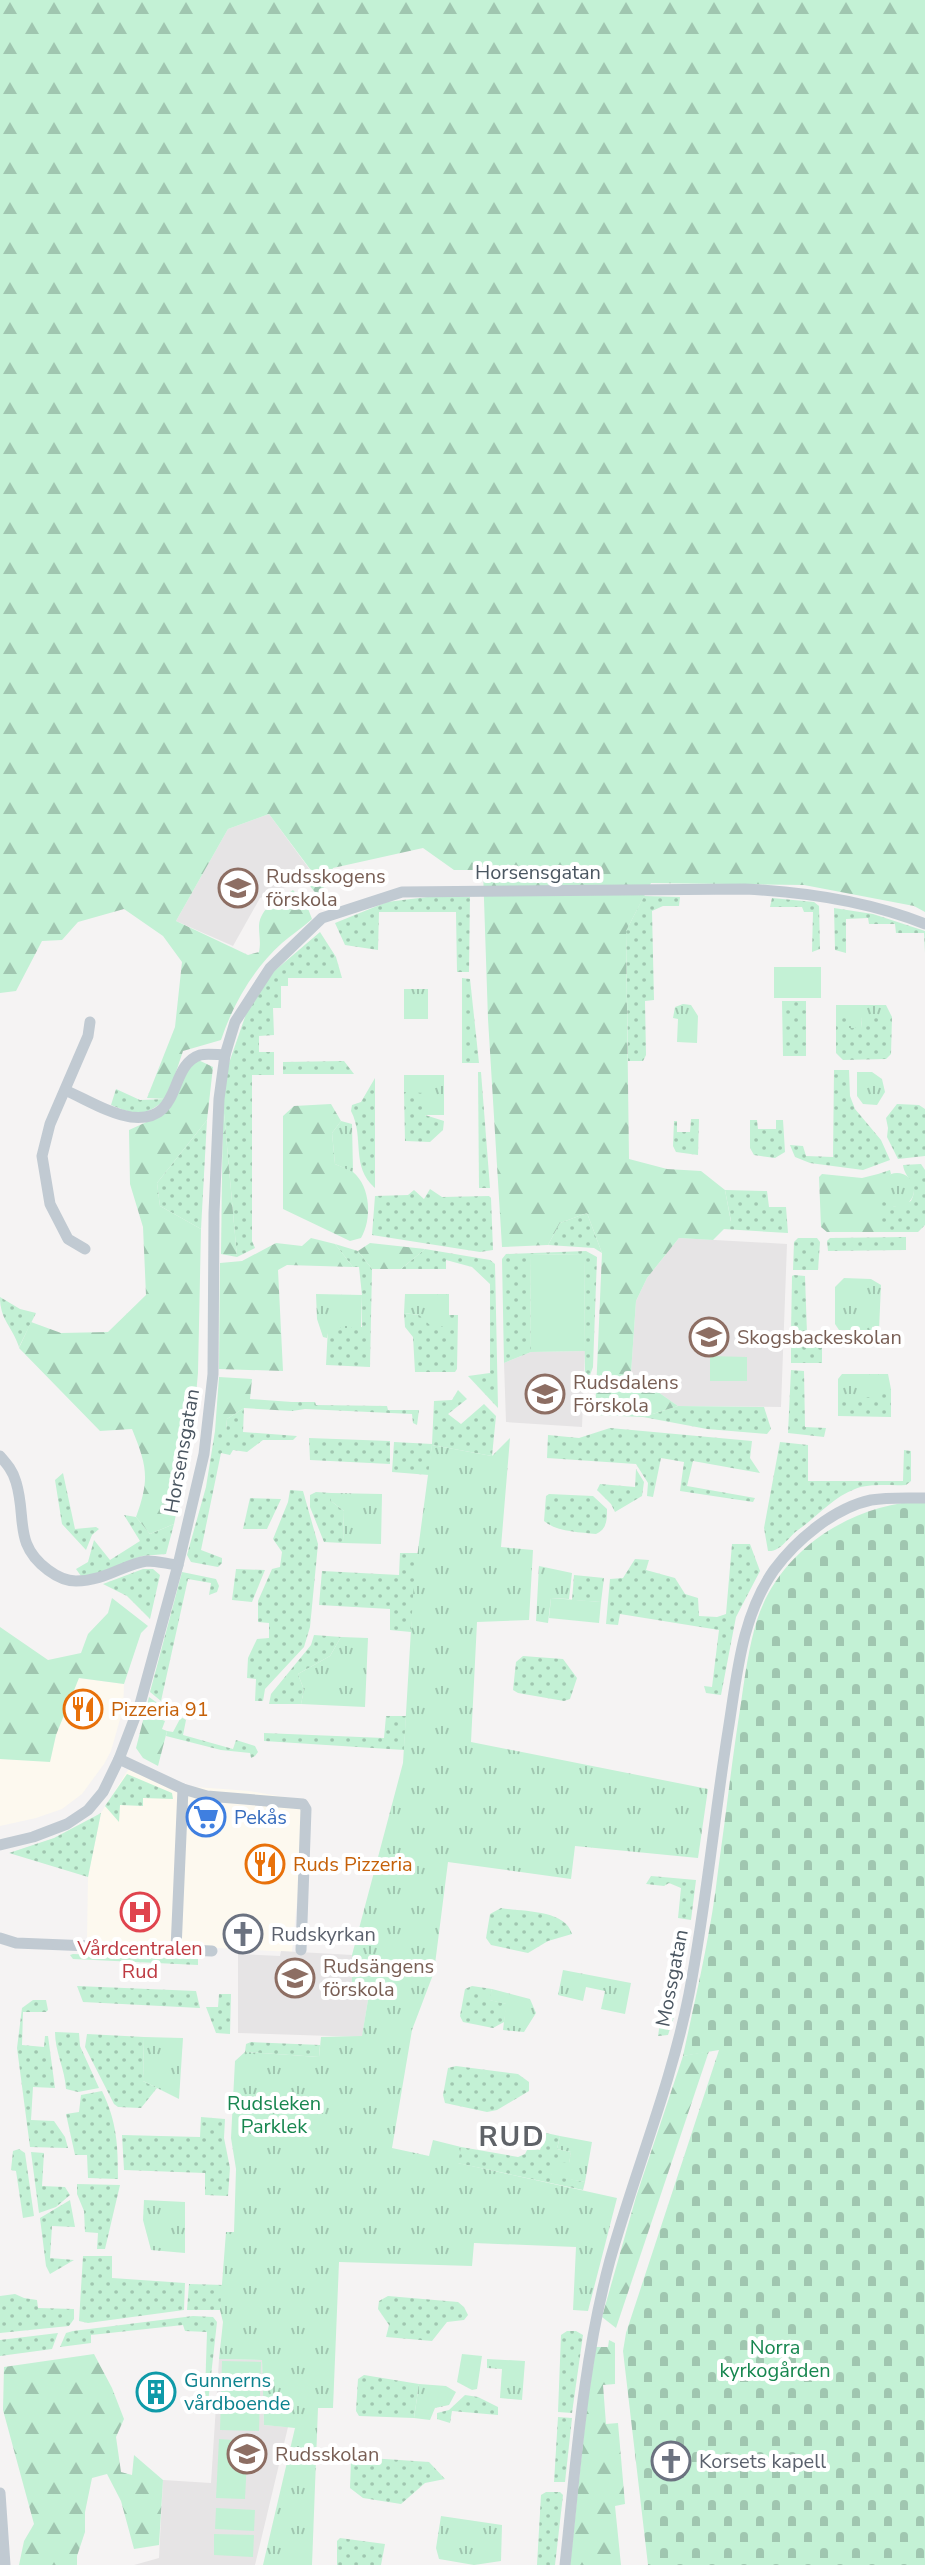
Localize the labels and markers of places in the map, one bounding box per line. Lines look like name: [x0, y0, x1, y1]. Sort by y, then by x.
place label: Rudsskogens förskola: [266, 863, 386, 913]
school or university icon: Rudsskogens förskola: [217, 867, 259, 909]
school or university icon: Skogsbackeskolan: [688, 1316, 730, 1358]
place label: Skogsbackeskolan: [737, 1324, 902, 1351]
place label: Rudsdalens Förskola: [573, 1369, 679, 1419]
school or university icon: Rudsdalens Förskola: [524, 1373, 566, 1415]
restaurant icon: Pizzeria 91: [62, 1688, 104, 1730]
place label: Pizzeria 91: [111, 1696, 209, 1723]
supermarket icon: Pekås: [185, 1796, 227, 1838]
place label: Pekås: [234, 1804, 287, 1831]
restaurant icon: Ruds Pizzeria: [244, 1843, 286, 1885]
place label: Ruds Pizzeria: [293, 1851, 413, 1878]
hospital icon: Vårdcentralen Rud: [119, 1891, 161, 1933]
church icon: Rudskyrkan: [222, 1913, 264, 1955]
place label: Rudskyrkan: [271, 1921, 376, 1948]
place label: Vårdcentralen Rud: [76, 1935, 203, 1985]
place label: Rudsängens förskola: [323, 1953, 434, 2003]
school or university icon: Rudsängens förskola: [274, 1957, 316, 1999]
place label: Gunnerns vårdboende: [184, 2367, 290, 2417]
building icon: Gunnerns vårdboende: [135, 2371, 177, 2413]
school or university icon: Rudsskolan: [226, 2433, 268, 2475]
church icon: Korsets kapell: [650, 2440, 692, 2482]
place label: Rudsskolan: [275, 2441, 379, 2468]
place label: Korsets kapell: [699, 2448, 826, 2475]

